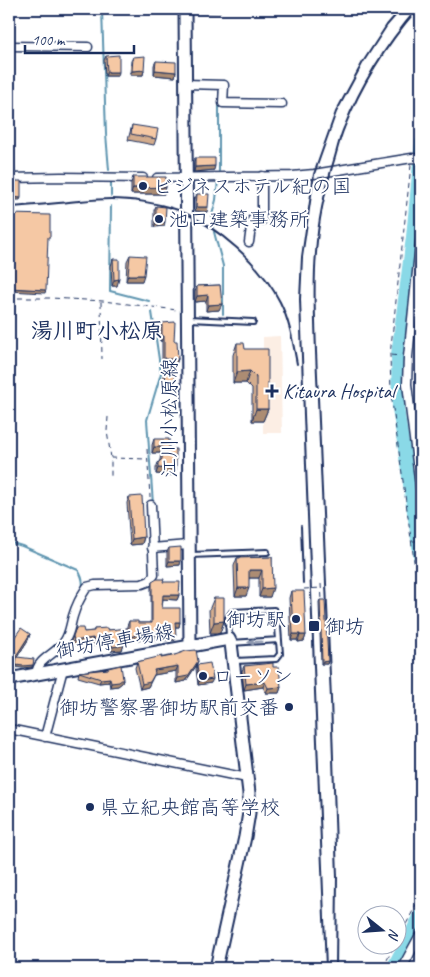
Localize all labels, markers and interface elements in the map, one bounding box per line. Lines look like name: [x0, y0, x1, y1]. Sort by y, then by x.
scale bar: [25, 22, 134, 54]
text: 100 m: [32, 31, 66, 50]
place label: ビジネスホテル紀の国: [153, 174, 351, 199]
marker: ビジネスホテル紀の国: [137, 180, 149, 192]
place label: 池口建築事務所: [169, 207, 309, 232]
marker: 池口建築事務所: [153, 213, 165, 225]
district label: 湯川町小松原: [31, 317, 163, 345]
street label: 江川小松原線: [157, 358, 182, 478]
place label: Kitaura Hospital: [283, 379, 399, 404]
marker: Kitaura Hospital: [265, 384, 279, 398]
place label: 御坊駅: [226, 607, 286, 632]
marker: 御坊駅: [290, 613, 302, 625]
place label: 御坊: [325, 614, 365, 639]
street label: 御坊停車場線: [54, 618, 176, 664]
marker: 御坊: [307, 619, 321, 633]
one-way arrow: [247, 638, 263, 646]
place label: ローソン: [213, 664, 293, 689]
marker: ローソン: [197, 670, 209, 682]
place label: 御坊警察署御坊駅前交番: [59, 695, 279, 720]
marker: 御坊警察署御坊駅前交番: [283, 701, 295, 713]
place label: 県立紀央館高等学校: [100, 795, 280, 820]
marker: 県立紀央館高等学校: [84, 801, 96, 813]
north arrow: [358, 904, 408, 954]
text: N: [384, 927, 403, 943]

